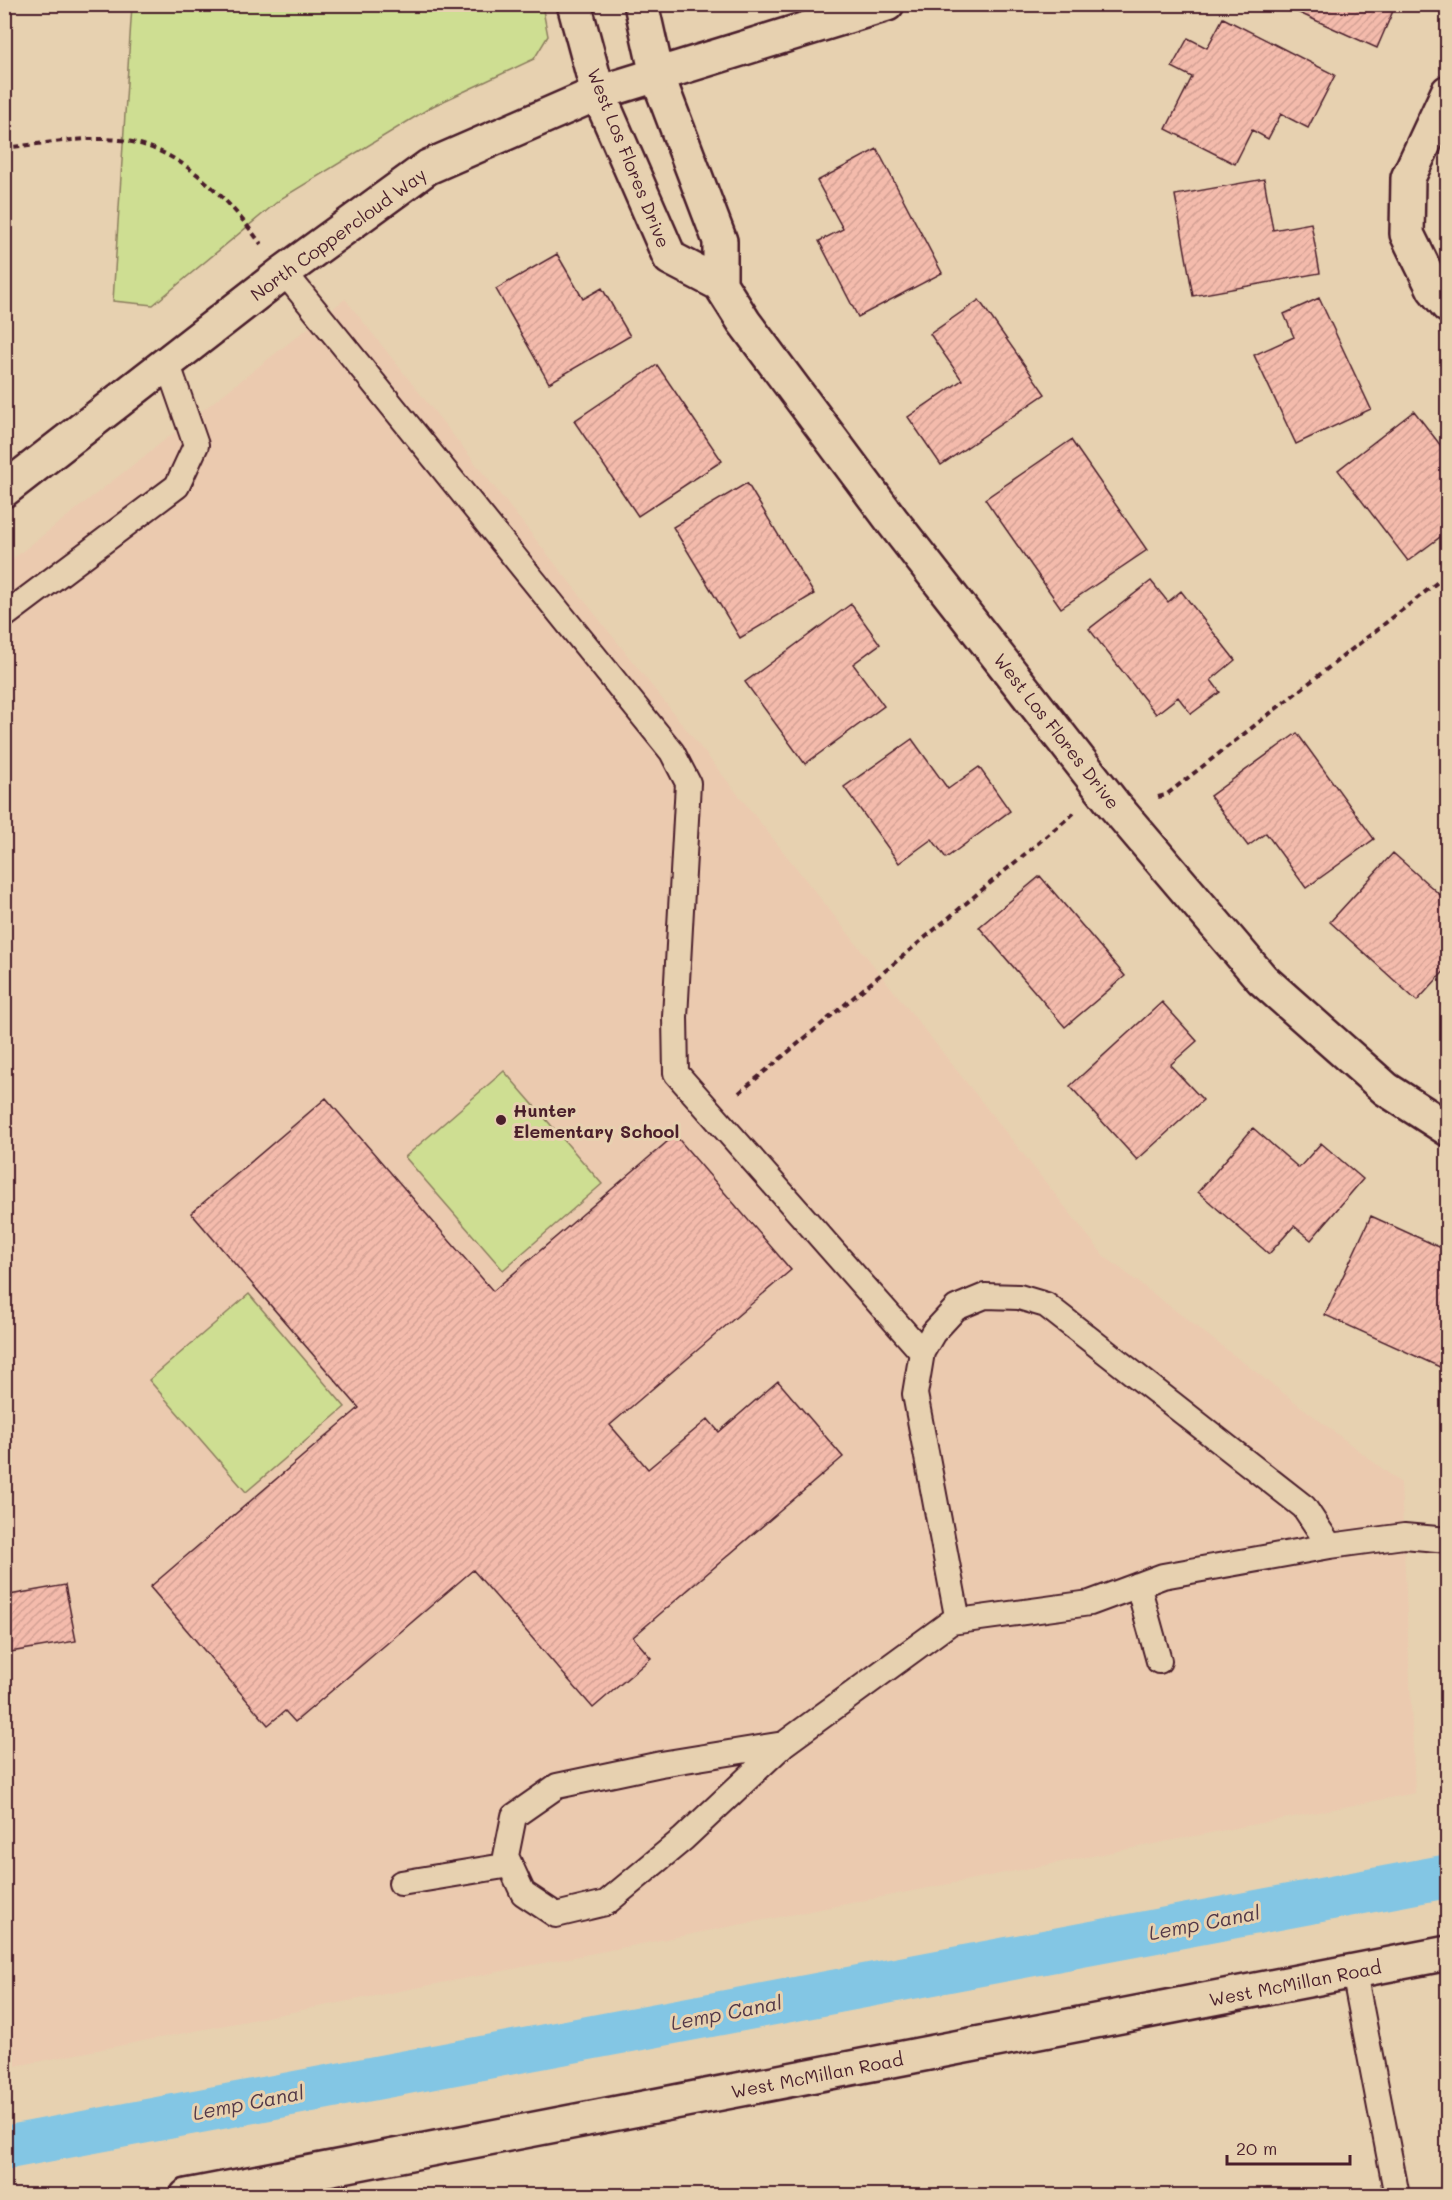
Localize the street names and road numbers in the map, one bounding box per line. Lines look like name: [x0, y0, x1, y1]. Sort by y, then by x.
street label: West Los Flores Drive: [582, 65, 676, 251]
street label: North Coppercloud Way: [245, 162, 431, 306]
street label: West Los Flores Drive: [989, 648, 1125, 814]
street label: West McMillan Road: [1207, 1955, 1383, 2011]
street label: West McMillan Road: [729, 2047, 905, 2103]

